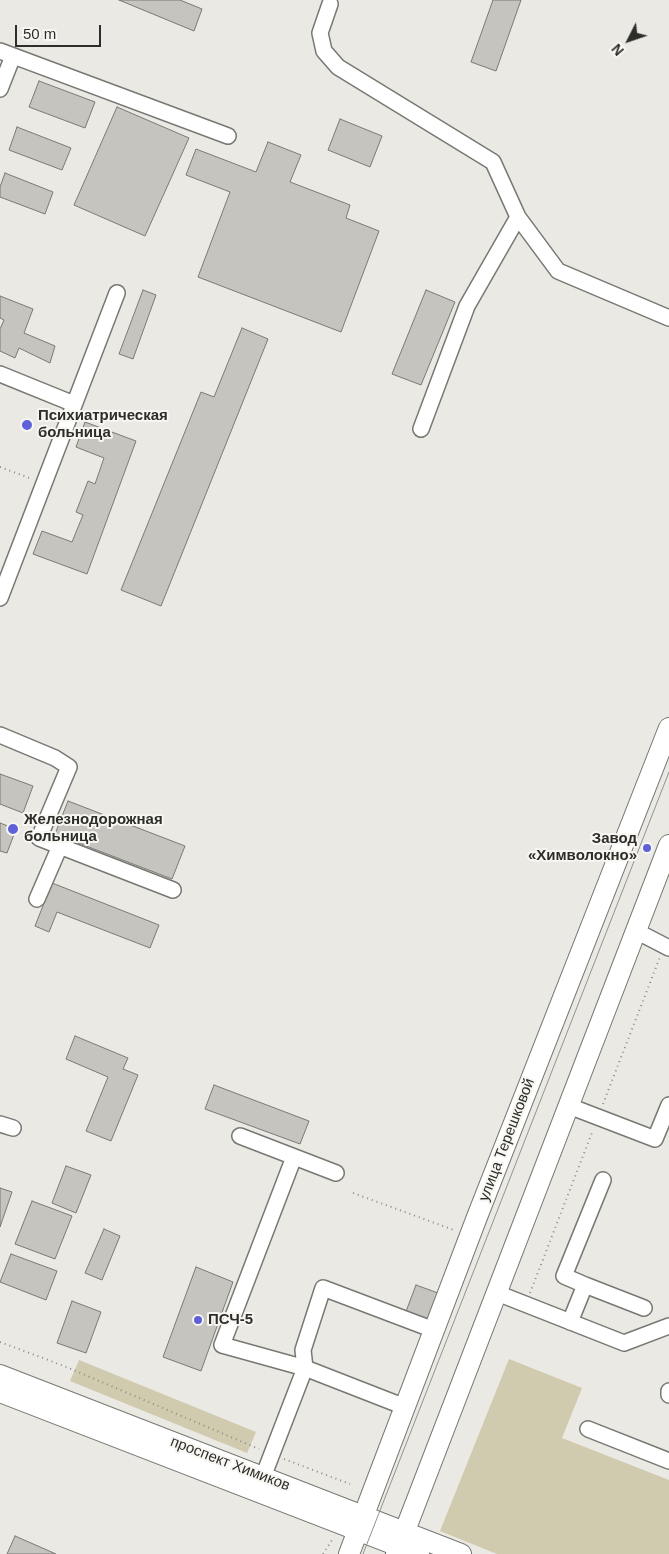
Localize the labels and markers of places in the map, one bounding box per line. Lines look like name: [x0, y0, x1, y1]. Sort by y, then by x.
place label: Психиатрическая больница: [38, 407, 168, 442]
marker: Психиатрическая больница: [20, 418, 34, 432]
place label: Железнодорожная больница: [24, 811, 163, 846]
marker: Железнодорожная больница: [6, 822, 20, 836]
place label: Завод «Химволокно»: [528, 830, 637, 865]
marker: Завод «Химволокно»: [641, 842, 653, 854]
place label: ПСЧ-5: [208, 1311, 253, 1329]
marker: ПСЧ-5: [192, 1314, 204, 1326]

